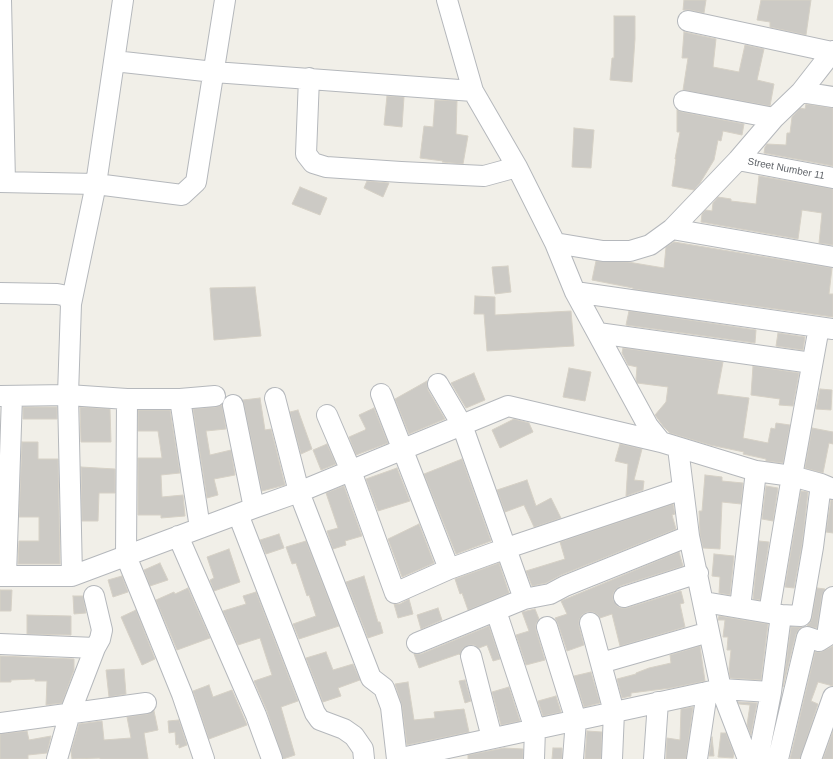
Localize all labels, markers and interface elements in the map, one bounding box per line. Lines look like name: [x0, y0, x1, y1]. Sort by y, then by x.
street label: Street Number 11: [746, 156, 826, 182]

